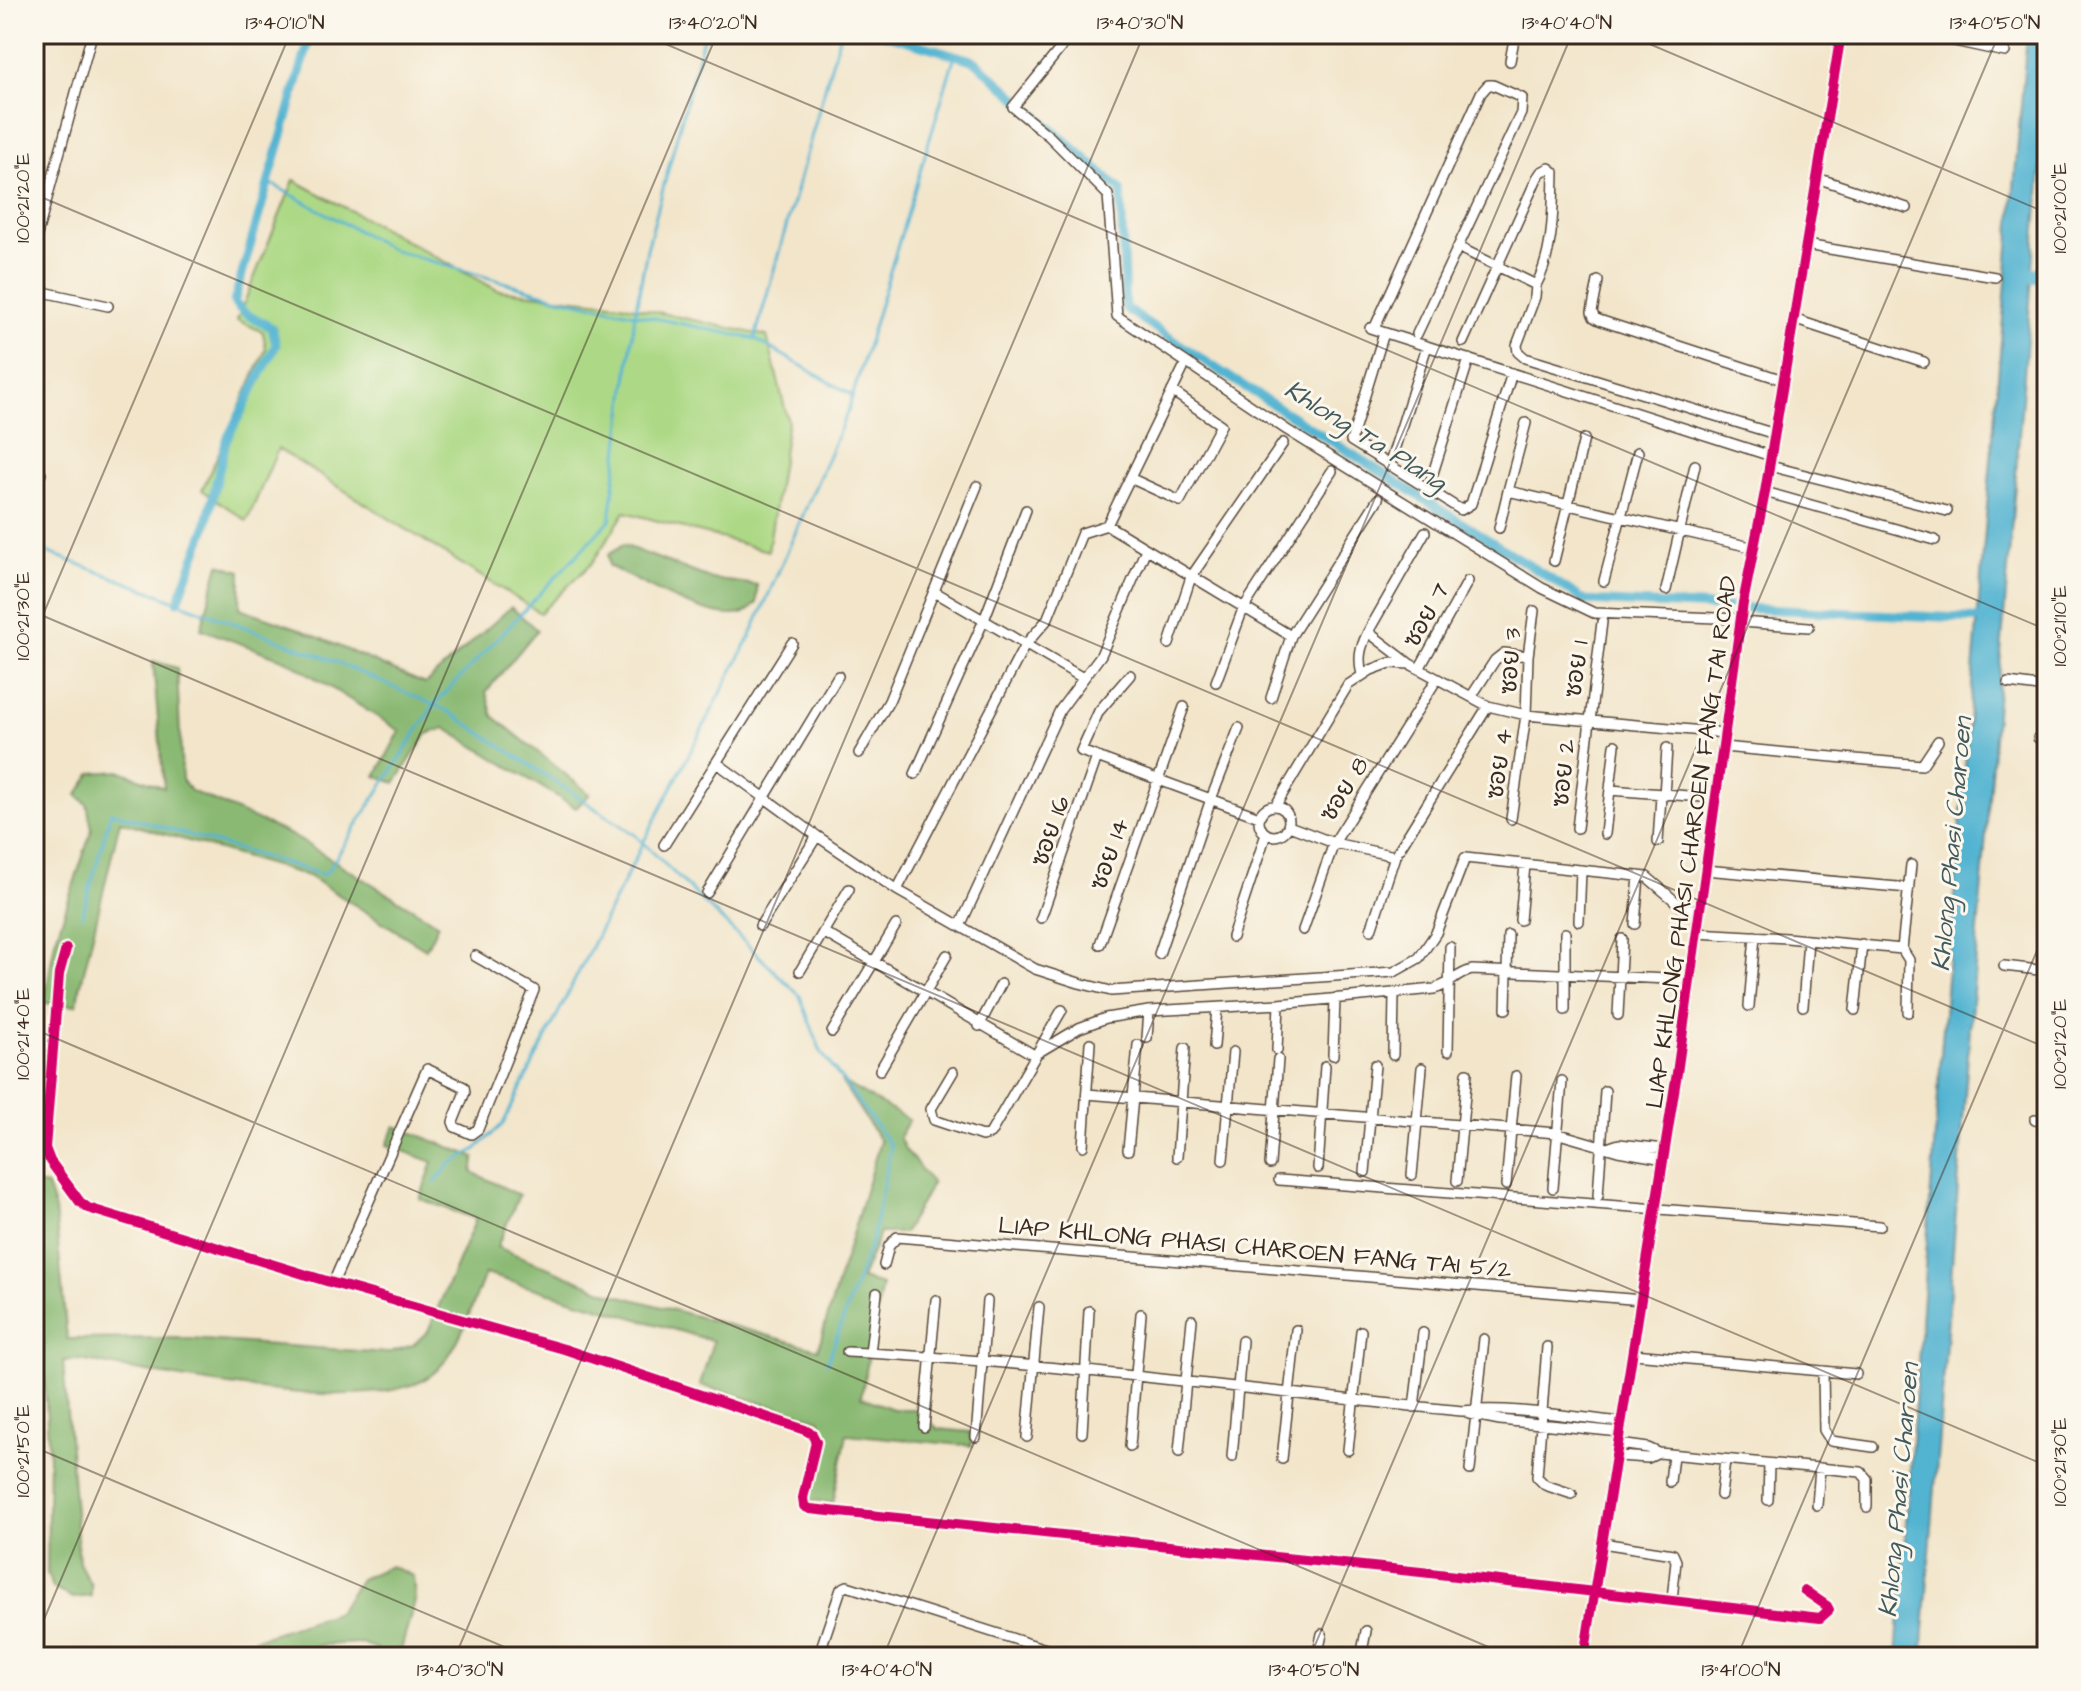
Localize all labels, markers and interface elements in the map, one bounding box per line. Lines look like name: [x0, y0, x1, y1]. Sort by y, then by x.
text: 13°40'10"N: [245, 9, 325, 37]
text: 13°40'20"N: [669, 9, 757, 37]
text: 13°40'30"N: [1097, 9, 1183, 37]
text: 13°40'40"N: [1522, 9, 1612, 37]
text: 13°40'50"N: [1950, 9, 2040, 37]
text: 100°21'20"E: [9, 153, 37, 243]
text: 100°21'00"E: [2046, 162, 2074, 254]
water label: Khlong Ta Plang: [1277, 372, 1454, 502]
text: 100°21'30"E: [9, 571, 37, 660]
street label: LIAP KHLONG PHASI CHAROEN FANG TAI ROAD: [1638, 574, 1746, 1111]
street label: ซอย 7: [1395, 577, 1459, 654]
text: 100°21'10"E: [2046, 585, 2074, 667]
street label: ซอย 3: [1492, 627, 1530, 695]
street label: ซอย 1: [1556, 638, 1598, 700]
water label: Khlong Phasi Charoen: [1923, 714, 1982, 973]
street label: ซอย 4: [1478, 727, 1522, 802]
street label: ซอย 2: [1544, 737, 1584, 809]
street label: ซอย 8: [1312, 751, 1378, 828]
street label: ซอย 16: [1023, 792, 1079, 871]
street label: ซอย 14: [1082, 814, 1138, 895]
text: 100°21'40"E: [9, 988, 37, 1080]
text: 100°21'20"E: [2046, 999, 2074, 1089]
street label: LIAP KHLONG PHASI CHAROEN FANG TAI 5/2: [997, 1209, 1513, 1287]
water label: Khlong Phasi Charoen: [1870, 1360, 1929, 1619]
text: 100°21'50"E: [9, 1404, 37, 1497]
text: 100°21'30"E: [2046, 1417, 2074, 1506]
text: 13°40'30"N: [417, 1656, 503, 1684]
text: 13°40'40"N: [842, 1656, 932, 1684]
text: 13°40'50"N: [1269, 1656, 1359, 1684]
text: 13°41'00"N: [1701, 1656, 1781, 1684]

